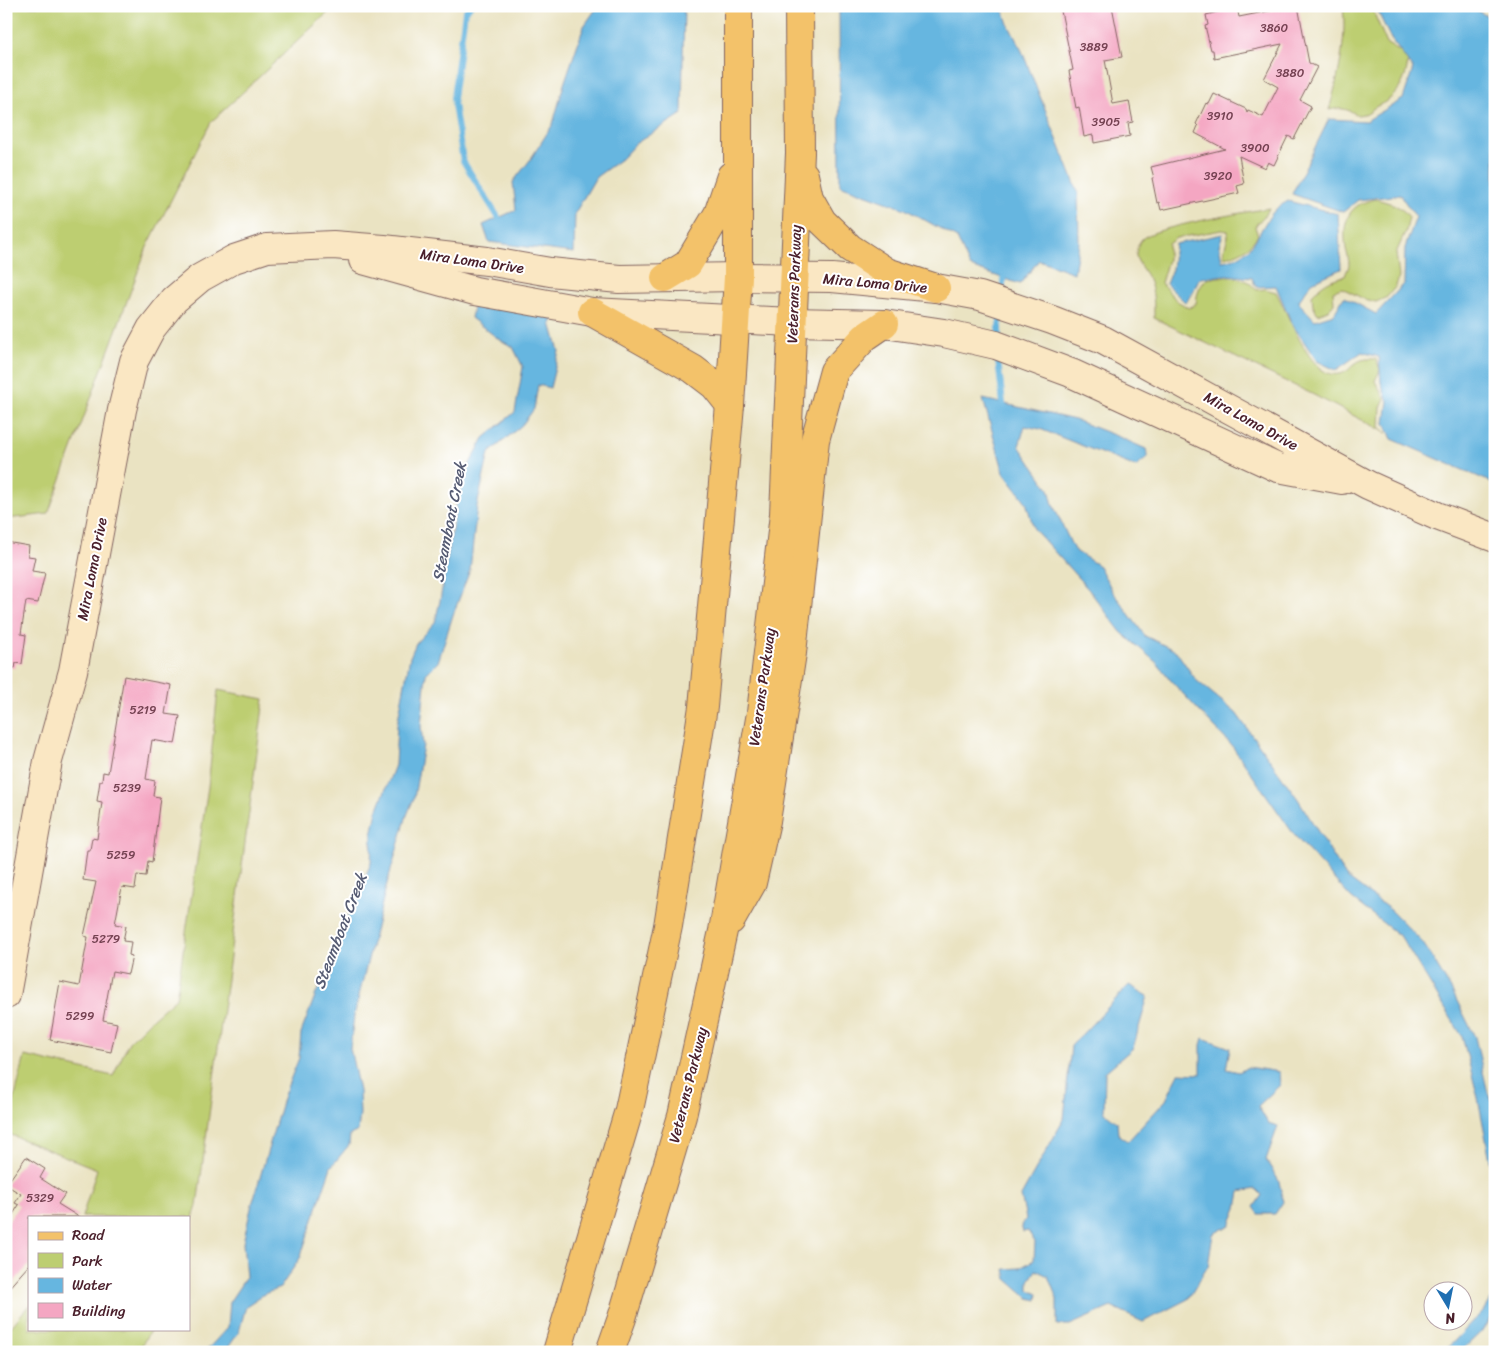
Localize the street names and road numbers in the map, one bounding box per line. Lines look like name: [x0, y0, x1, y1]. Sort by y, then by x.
street label: Veterans Parkway: [779, 224, 809, 344]
street label: Mira Loma Drive: [418, 241, 526, 281]
street label: Mira Loma Drive: [822, 265, 928, 301]
street label: Mira Loma Drive: [1199, 384, 1303, 458]
street label: Mira Loma Drive: [69, 515, 115, 623]
street label: Veterans Parkway: [741, 626, 783, 748]
street label: Veterans Parkway: [661, 1024, 715, 1146]

